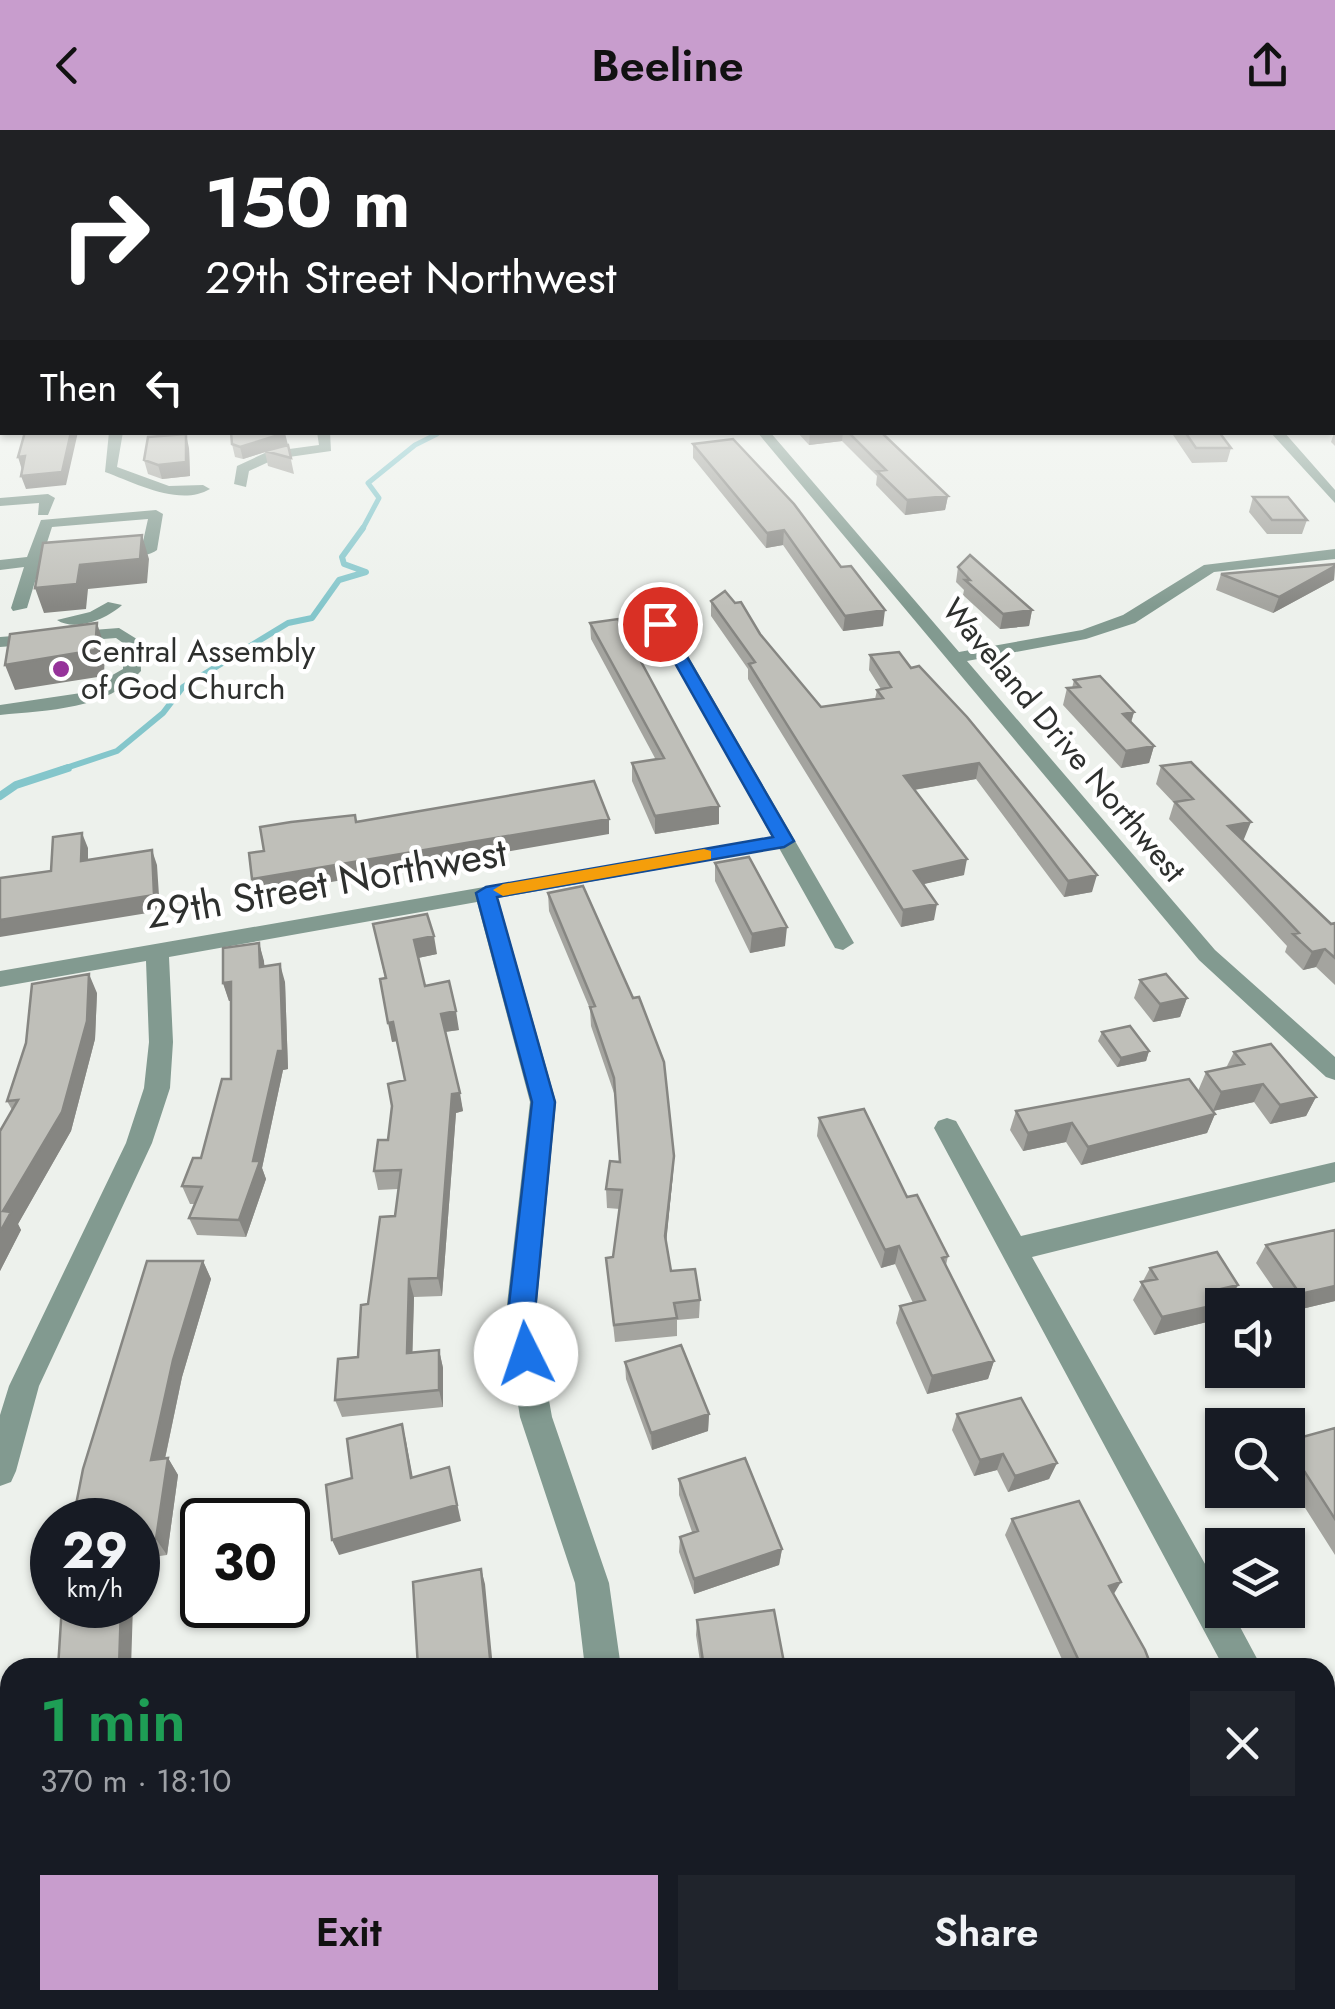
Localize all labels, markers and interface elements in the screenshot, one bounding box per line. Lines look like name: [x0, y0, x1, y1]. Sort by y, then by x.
text: Beeline: [591, 33, 744, 98]
icon: back: [40, 38, 95, 93]
icon: share: [1240, 38, 1295, 93]
text: 150 m: [205, 152, 411, 253]
icon: right: [40, 170, 170, 300]
text: 29th Street Northwest: [205, 245, 616, 310]
text: Then: [40, 360, 117, 415]
icon: left: [137, 360, 192, 415]
pin: [618, 582, 703, 667]
street label: Waveland Drive Northwest: [931, 588, 1197, 892]
icon: arrive: [633, 597, 688, 652]
place label: Central Assembly of God Church: [81, 628, 316, 711]
marker: Central Assembly of God Church: [50, 658, 72, 680]
street label: 29th Street Northwest: [141, 823, 512, 943]
map controls: [1205, 1288, 1305, 1628]
button: sound: [1205, 1288, 1305, 1388]
position arrow: [474, 1302, 578, 1406]
button: search: [1205, 1408, 1305, 1508]
speed limit sign: 30: [180, 1498, 310, 1628]
text: 29: [62, 1514, 128, 1587]
button: layers: [1205, 1528, 1305, 1628]
text: km/h: [67, 1570, 123, 1606]
text: 1 min: [40, 1677, 186, 1764]
button: close: [1190, 1691, 1295, 1796]
text: 370 m · 18:10: [40, 1758, 231, 1804]
button: Exit: [40, 1875, 658, 1990]
button: Share: [678, 1875, 1295, 1990]

